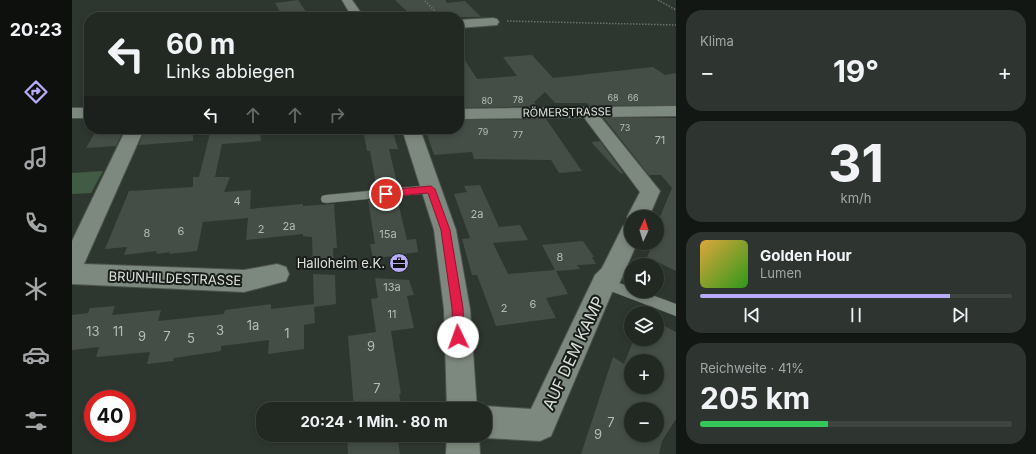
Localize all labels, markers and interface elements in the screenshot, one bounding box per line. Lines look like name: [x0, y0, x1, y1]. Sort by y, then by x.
text: 20:23: [10, 19, 62, 40]
text: 60 m: [166, 27, 235, 61]
icon: left: [100, 28, 152, 80]
text: Klima: [700, 33, 734, 49]
text: 19°: [833, 53, 879, 89]
text: −: [700, 59, 715, 85]
text: +: [997, 59, 1012, 85]
text: Links abbiegen: [166, 61, 295, 82]
icon: directions: [22, 78, 50, 106]
house number: 68: [607, 92, 619, 103]
house number: 66: [627, 92, 639, 103]
house number: 78: [513, 94, 524, 105]
house number: 80: [481, 95, 493, 106]
icon: left: [200, 104, 222, 126]
icon: ahead: [242, 104, 264, 126]
icon: ahead: [284, 104, 306, 126]
icon: right: [326, 104, 348, 126]
street label: RÖMERSTRASSE: [523, 104, 611, 120]
house number: 73: [620, 122, 631, 133]
house number: 79: [478, 126, 489, 137]
house number: 77: [513, 129, 523, 140]
text: 31: [828, 132, 884, 195]
house number: 71: [655, 133, 665, 147]
icon: music: [22, 144, 50, 172]
pin: [369, 177, 403, 211]
icon: arrive: [375, 183, 397, 205]
text: km/h: [841, 190, 871, 206]
house number: 4: [233, 194, 241, 208]
house number: 2a: [471, 207, 483, 221]
icon: phone: [22, 209, 50, 237]
north arrow: [624, 210, 664, 250]
map controls: [624, 210, 664, 442]
house number: 2a: [283, 219, 295, 233]
house number: 2: [258, 222, 264, 236]
house number: 6: [178, 224, 185, 238]
house number: 8: [144, 226, 151, 240]
house number: 15a: [379, 227, 397, 241]
text: Golden Hour: [760, 246, 852, 265]
house number: 8: [557, 250, 564, 264]
office icon: Halloheim e.K.: [388, 252, 410, 274]
place label: Halloheim e.K.: [297, 255, 385, 271]
button: sound: [624, 258, 664, 298]
text: Lumen: [760, 265, 802, 281]
street label: BRUNHILDESTRASSE: [108, 268, 242, 288]
icon: climate: [22, 275, 50, 303]
house number: 13a: [383, 280, 401, 294]
street label: AUF DEM KAMP: [538, 293, 608, 413]
house number: 6: [530, 297, 537, 311]
house number: 2: [501, 301, 507, 315]
icon: previous: [741, 304, 763, 326]
icon: pause: [845, 304, 867, 326]
icon: next: [949, 304, 971, 326]
button: layers: [624, 306, 664, 346]
house number: 11: [388, 307, 396, 321]
position arrow: [437, 316, 479, 358]
house number: 1a: [247, 317, 259, 333]
house number: 3: [216, 322, 224, 338]
house number: 13: [86, 323, 100, 339]
house number: 11: [113, 323, 123, 339]
house number: 1: [284, 325, 290, 341]
house number: 9: [138, 328, 146, 344]
house number: 7: [163, 328, 171, 344]
house number: 5: [187, 330, 195, 346]
house number: 9: [367, 338, 375, 354]
icon: car: [22, 341, 50, 369]
button: +: [624, 354, 664, 394]
text: Reichweite · 41%: [700, 360, 804, 376]
house number: 7: [373, 380, 381, 396]
text: 205 km: [700, 380, 810, 416]
speed limit sign: 40: [84, 390, 136, 442]
button: −: [624, 402, 664, 442]
icon: filters: [22, 407, 50, 435]
text: 20:24 · 1 Min. · 80 m: [300, 412, 448, 431]
house number: 7: [607, 414, 615, 430]
house number: 9: [594, 426, 602, 442]

